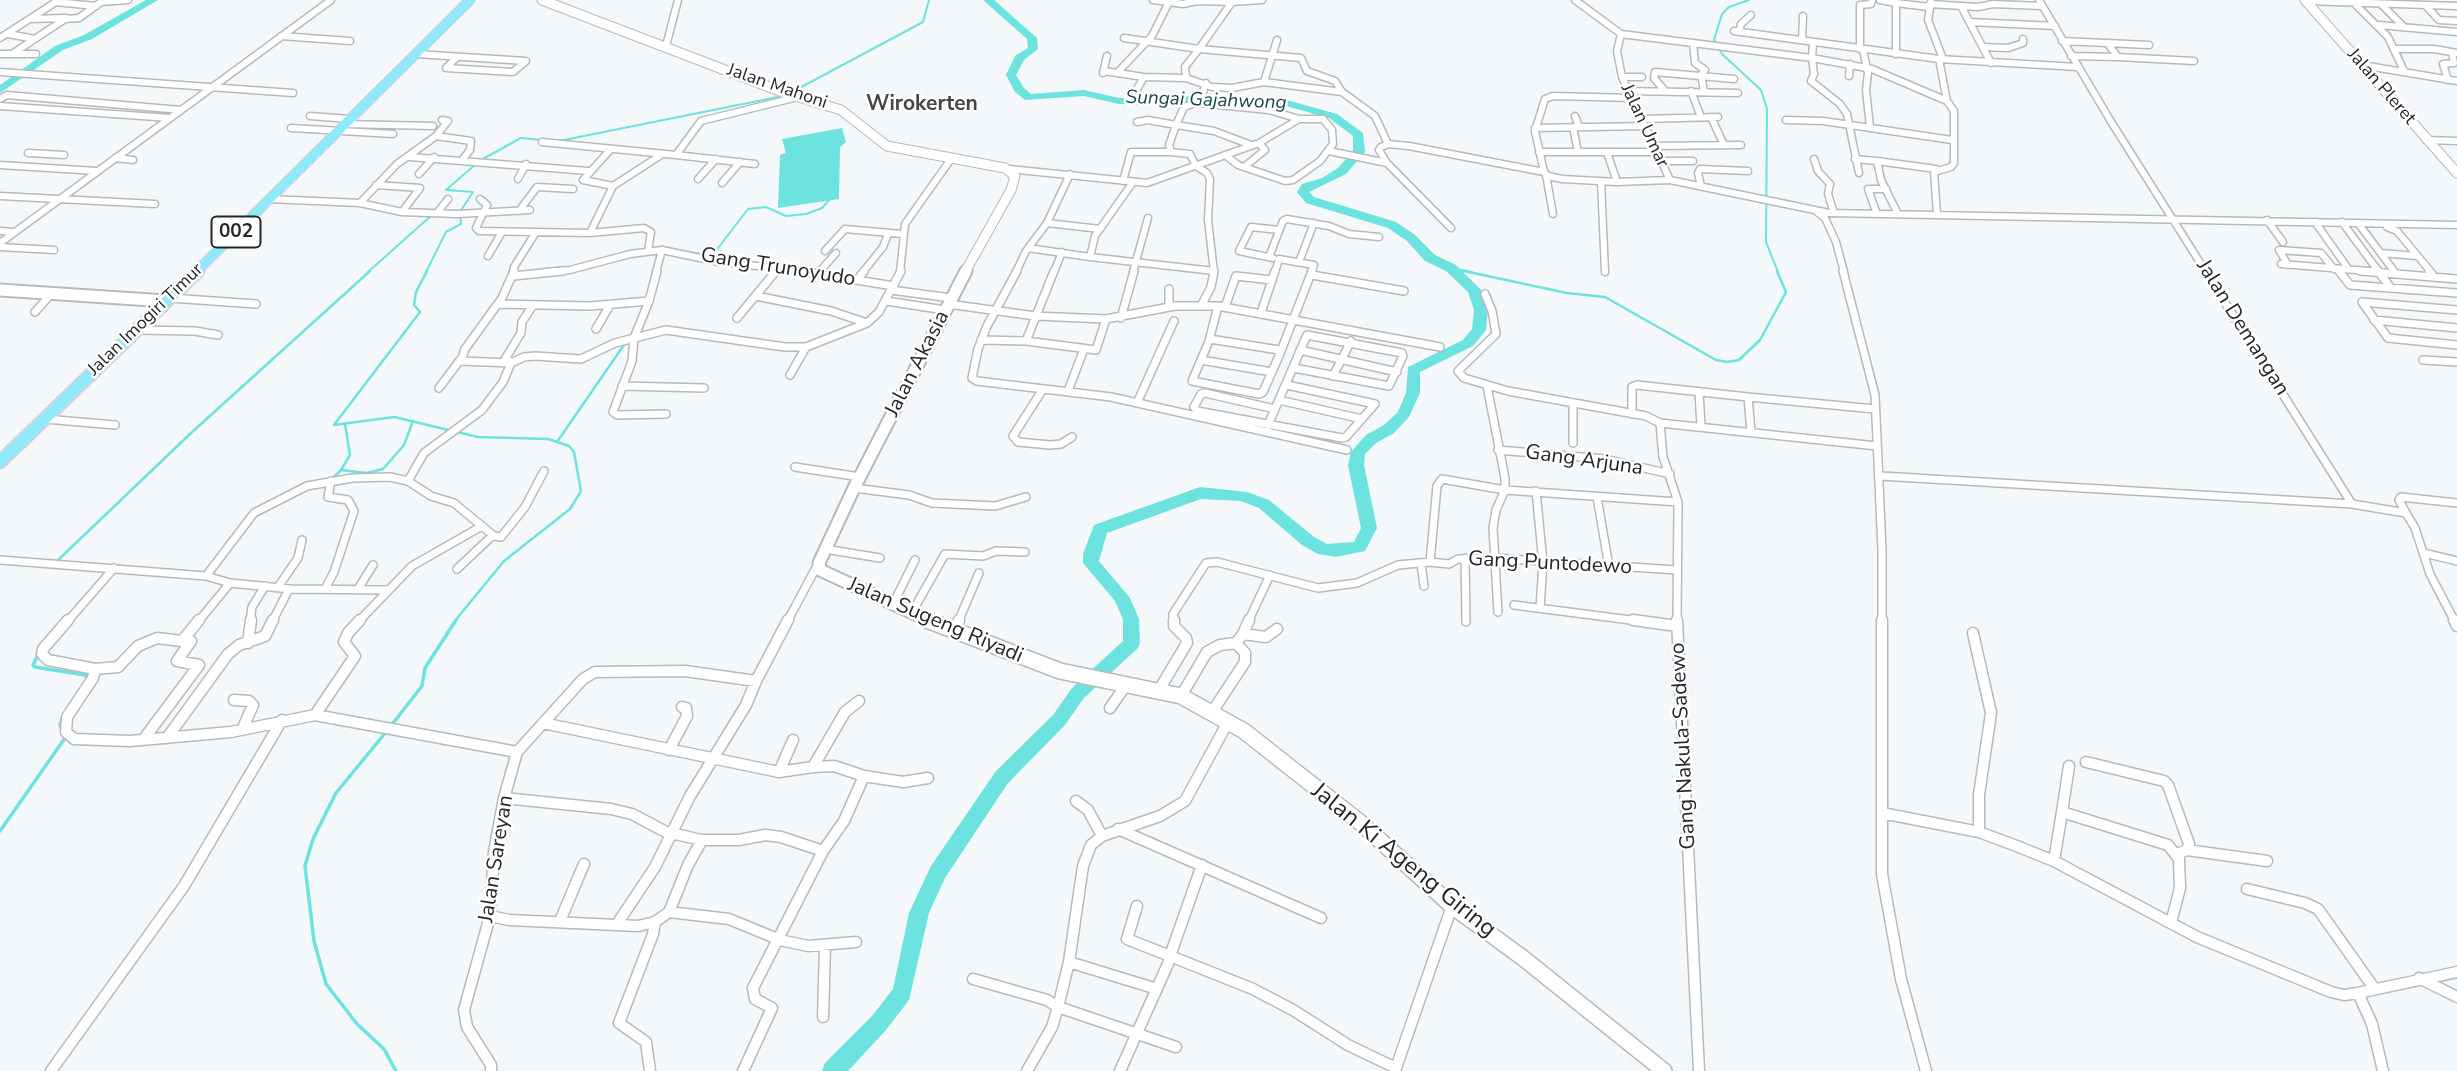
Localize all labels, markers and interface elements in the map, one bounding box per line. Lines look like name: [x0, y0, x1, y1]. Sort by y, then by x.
street label: Jalan Pleret: [2342, 45, 2420, 129]
street label: Jalan Mahoni: [724, 60, 830, 114]
street label: Jalan Umar: [1615, 81, 1673, 171]
water label: Sungai Gajahwong: [1125, 87, 1287, 115]
district label: Wirokerten: [866, 92, 978, 118]
road number: 002: [212, 216, 260, 248]
street label: Gang Trunoyudo: [699, 243, 857, 293]
street label: Jalan Demangan: [2190, 255, 2294, 401]
street label: Jalan Imogiri Timur: [84, 259, 208, 381]
street label: Jalan Akasia: [881, 307, 955, 421]
street label: Gang Arjuna: [1524, 440, 1644, 482]
street label: Gang Puntodewo: [1467, 547, 1633, 581]
street label: Jalan Sugeng Riyadi: [843, 573, 1027, 669]
street label: Gang Nakula-Sadewo: [1666, 642, 1702, 850]
street label: Jalan Ki Ageng Giring: [1305, 778, 1501, 944]
street label: Jalan Sareyan: [474, 793, 520, 925]

